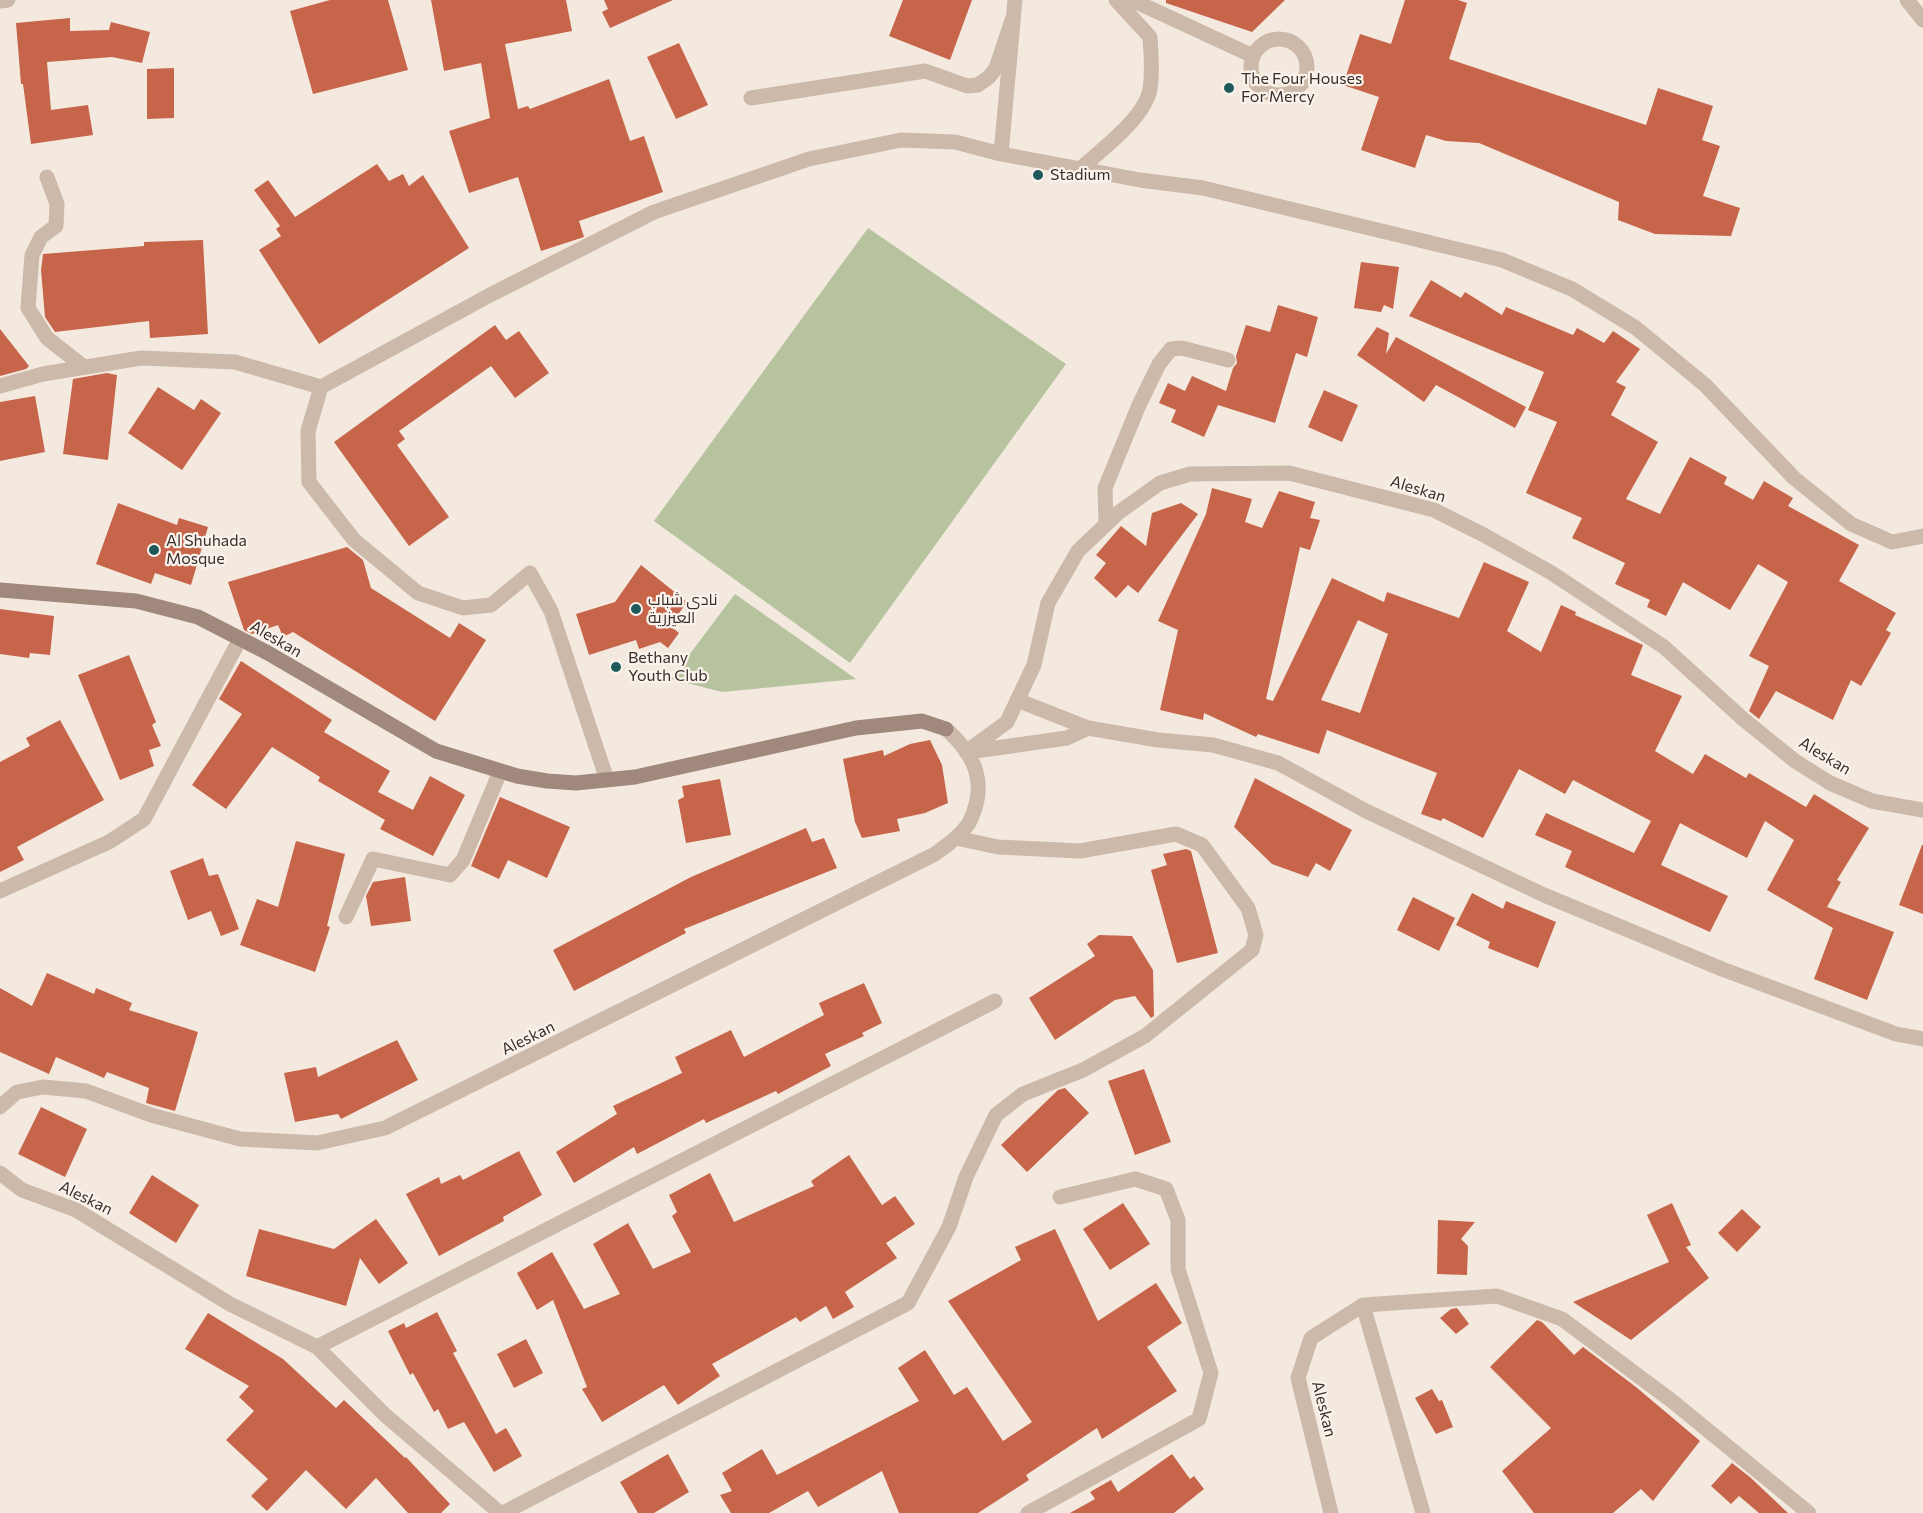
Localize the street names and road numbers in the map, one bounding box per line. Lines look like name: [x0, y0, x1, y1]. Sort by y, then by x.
street label: Aleskan: [1388, 471, 1448, 507]
street label: Aleskan: [247, 616, 305, 662]
street label: Aleskan: [1796, 733, 1854, 779]
street label: Aleskan: [498, 1017, 558, 1059]
street label: Aleskan: [56, 1177, 116, 1219]
street label: Aleskan: [1308, 1379, 1340, 1439]

